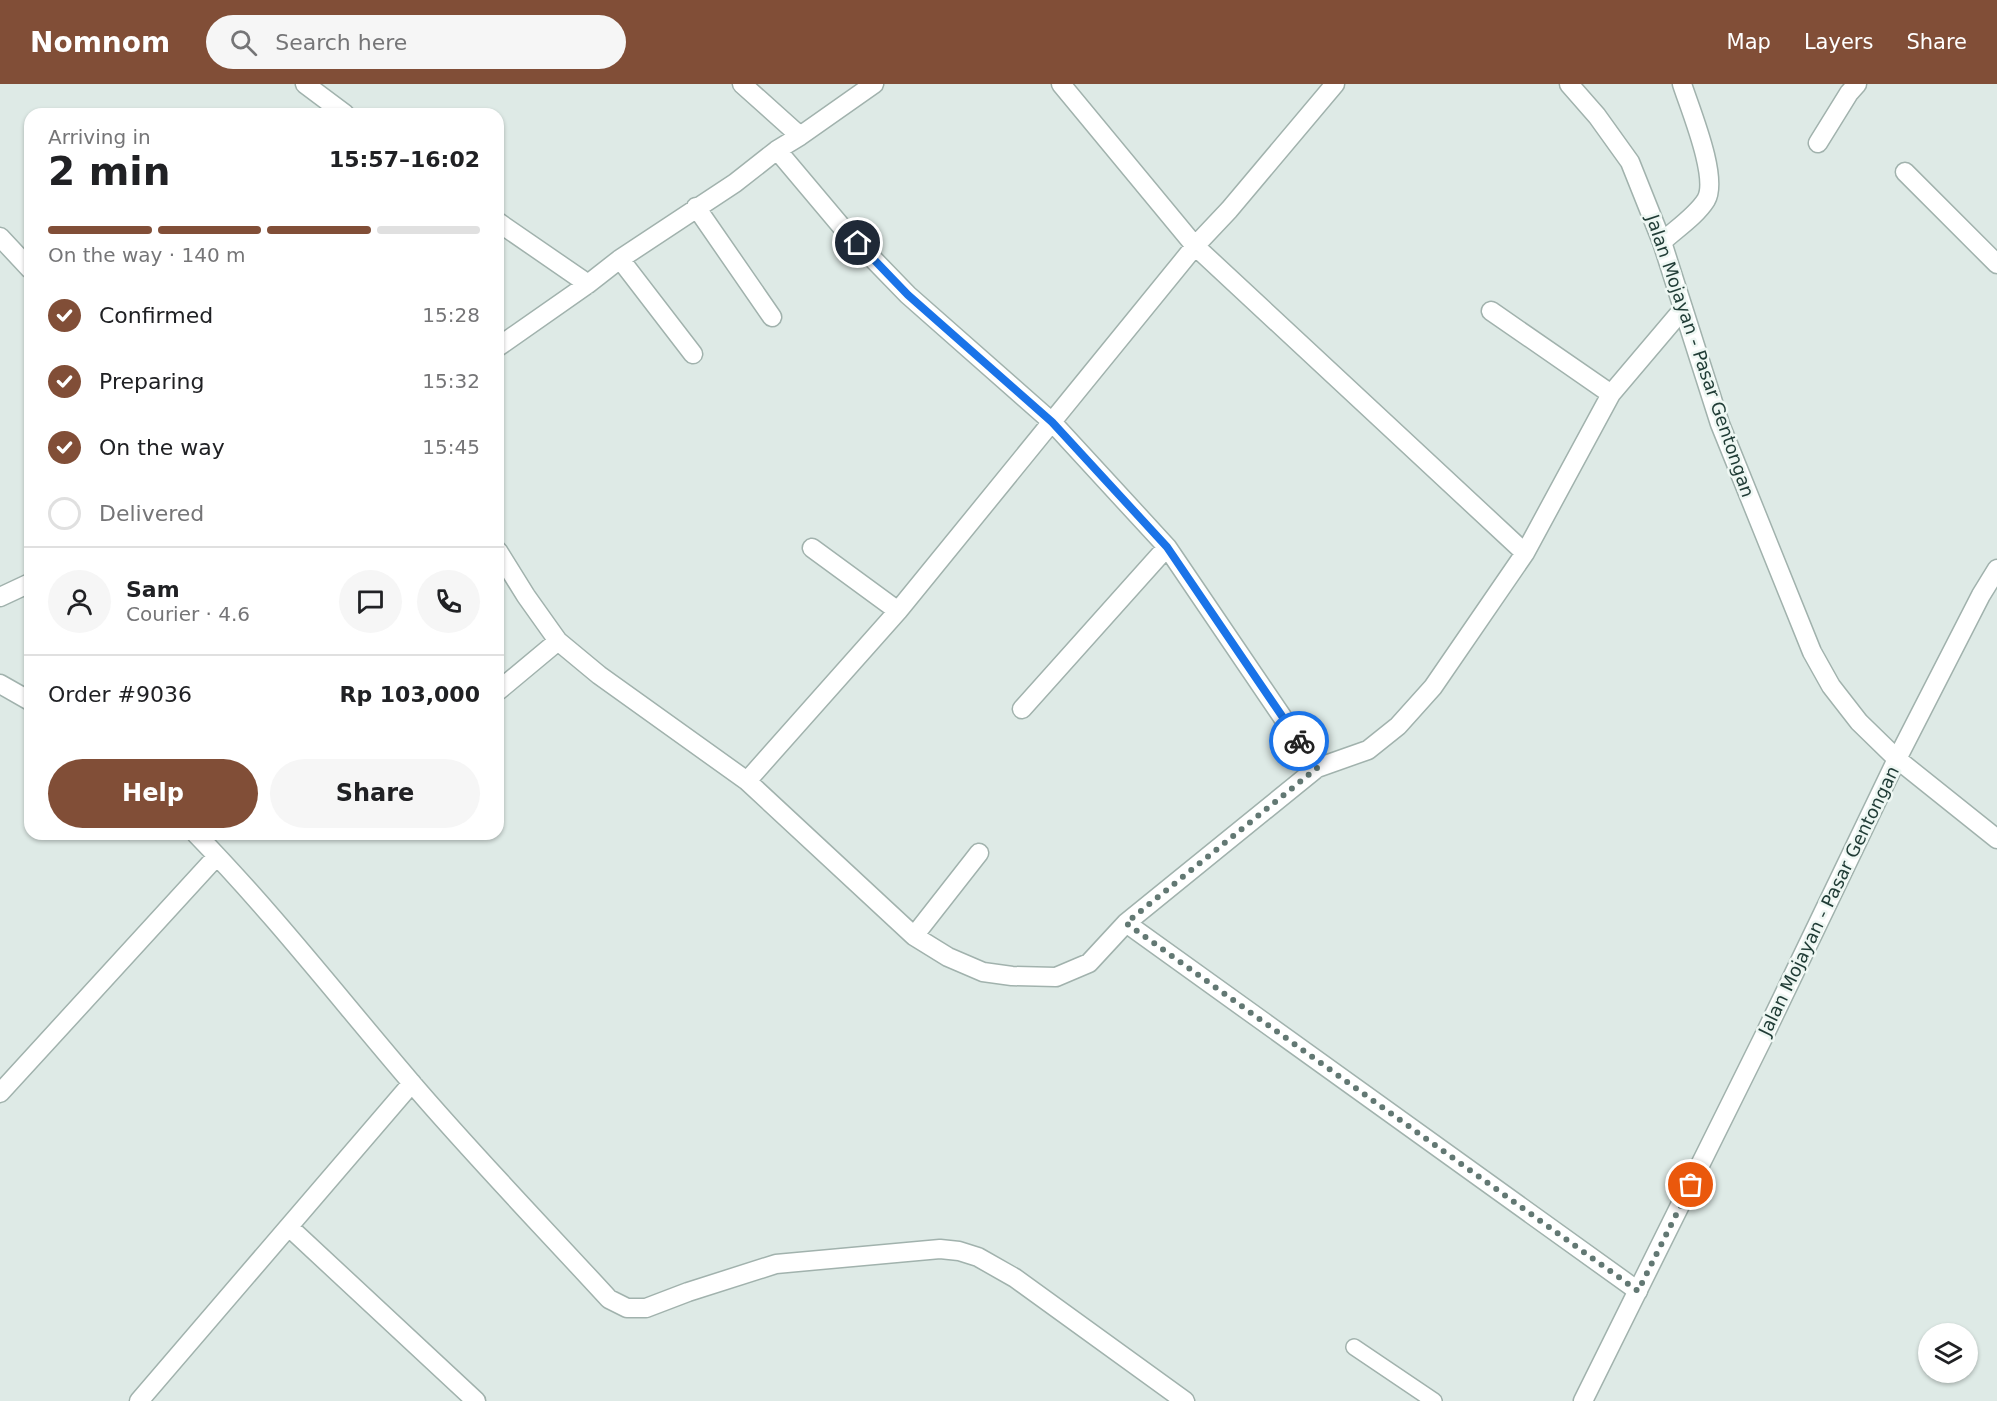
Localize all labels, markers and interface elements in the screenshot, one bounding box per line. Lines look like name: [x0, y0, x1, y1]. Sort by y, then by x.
search box: [206, 15, 626, 69]
text: Nomnom: [30, 26, 170, 59]
icon: search: [227, 26, 260, 59]
text: Search here: [275, 30, 407, 55]
text: Map: [1727, 30, 1771, 54]
text: Layers: [1804, 30, 1873, 54]
text: Share: [1906, 30, 1967, 54]
text: Arriving in: [48, 125, 151, 149]
text: 15:57–16:02: [329, 147, 480, 172]
text: 2 min: [48, 149, 170, 194]
street label: Jalan Mojayan - Pasar Gentongan: [1642, 211, 1759, 500]
pin: [832, 217, 883, 268]
icon: home: [841, 226, 874, 259]
text: On the way · 140 m: [48, 243, 246, 267]
icon: check: [48, 299, 81, 332]
text: Confirmed: [99, 303, 213, 328]
text: 15:28: [422, 303, 480, 327]
icon: check: [48, 365, 81, 398]
text: Preparing: [99, 369, 205, 394]
text: 15:32: [422, 369, 480, 393]
icon: check: [48, 431, 81, 464]
text: On the way: [99, 435, 225, 460]
text: 15:45: [422, 435, 480, 459]
text: Delivered: [99, 501, 204, 526]
button: person: [48, 570, 111, 633]
button: chat: [339, 570, 402, 633]
button: phone: [417, 570, 480, 633]
text: Sam: [126, 577, 180, 602]
text: Courier · 4.6: [126, 602, 250, 626]
text: Order #9036: [48, 682, 192, 707]
text: Rp 103,000: [339, 682, 480, 707]
courier: [1269, 711, 1329, 771]
icon: bike: [1283, 725, 1316, 758]
button: Help: [48, 759, 258, 828]
button: Share: [270, 759, 480, 828]
street label: Jalan Mojayan - Pasar Gentongan: [1753, 762, 1903, 1040]
pin: [1665, 1159, 1716, 1210]
icon: bag: [1674, 1168, 1707, 1201]
map controls: [1918, 1323, 1978, 1383]
button: layers: [1918, 1323, 1978, 1383]

